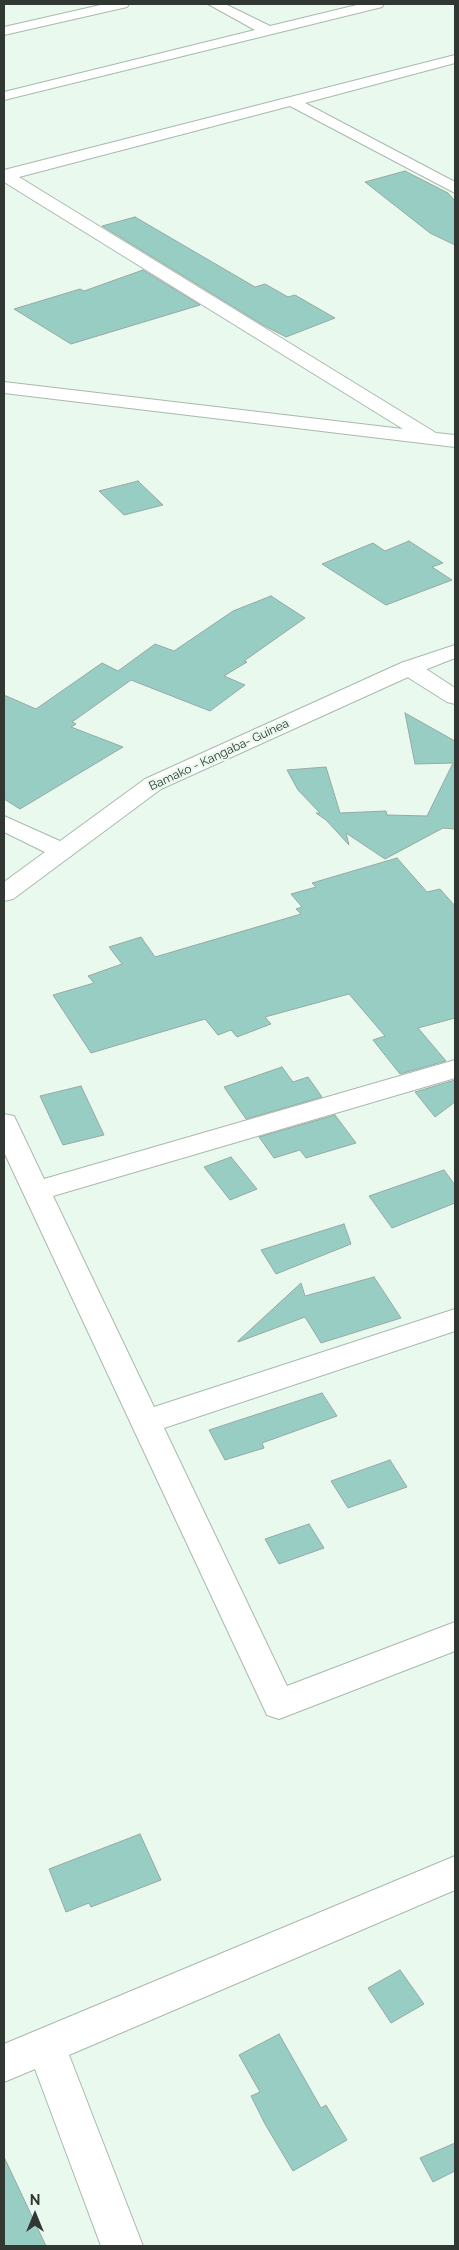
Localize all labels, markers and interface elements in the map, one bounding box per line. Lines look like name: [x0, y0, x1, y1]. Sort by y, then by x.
street label: Bamako - Kangaba- Guinea: [147, 716, 291, 794]
north arrow: [10, 2190, 60, 2240]
text: N: [30, 2192, 40, 2208]

